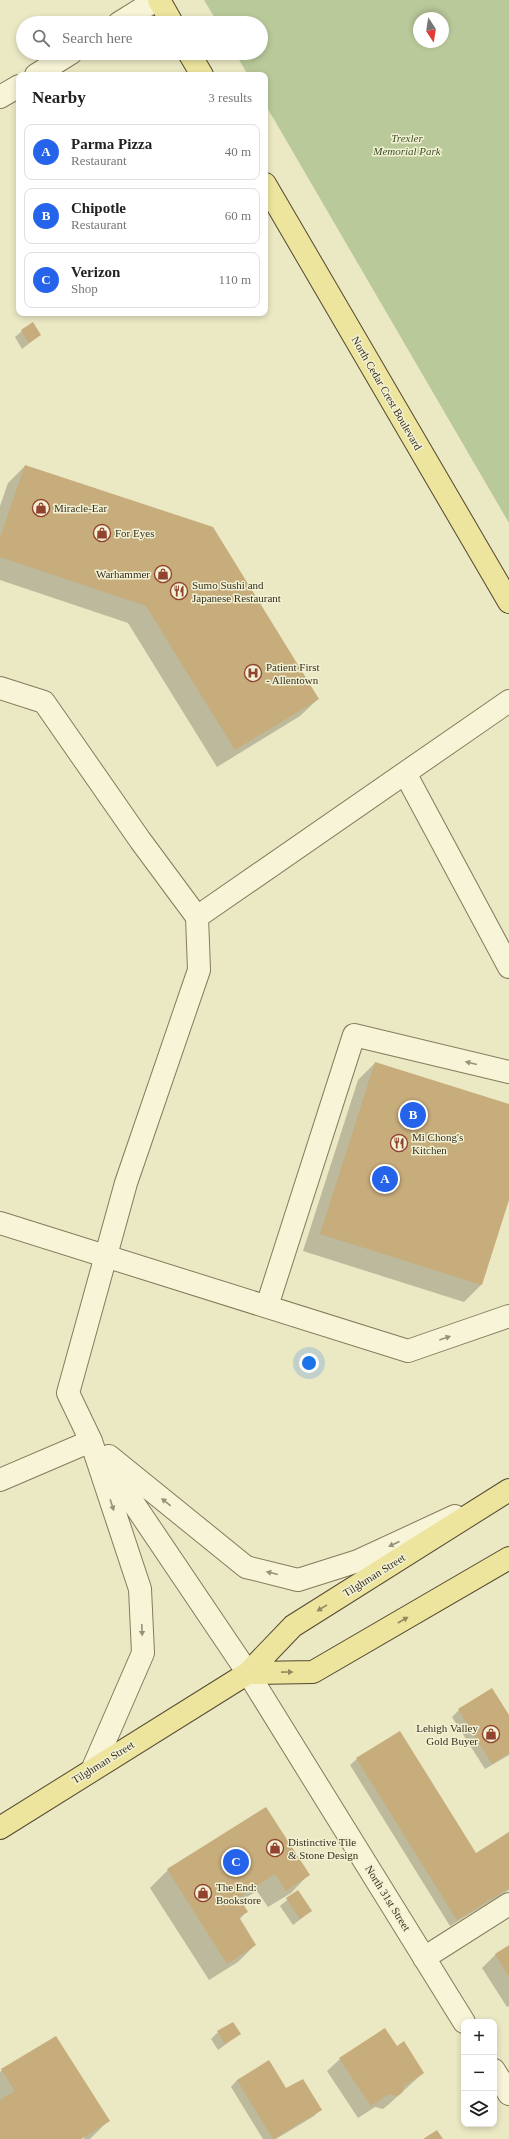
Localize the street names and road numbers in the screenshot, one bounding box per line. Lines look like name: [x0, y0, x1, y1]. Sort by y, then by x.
street label: North Cedar Crest Boulevard: [349, 334, 425, 452]
street label: Tilghman Street: [341, 1551, 407, 1599]
street label: Tilghman Street: [70, 1738, 136, 1786]
street label: North 31st Street: [363, 1863, 413, 1933]

